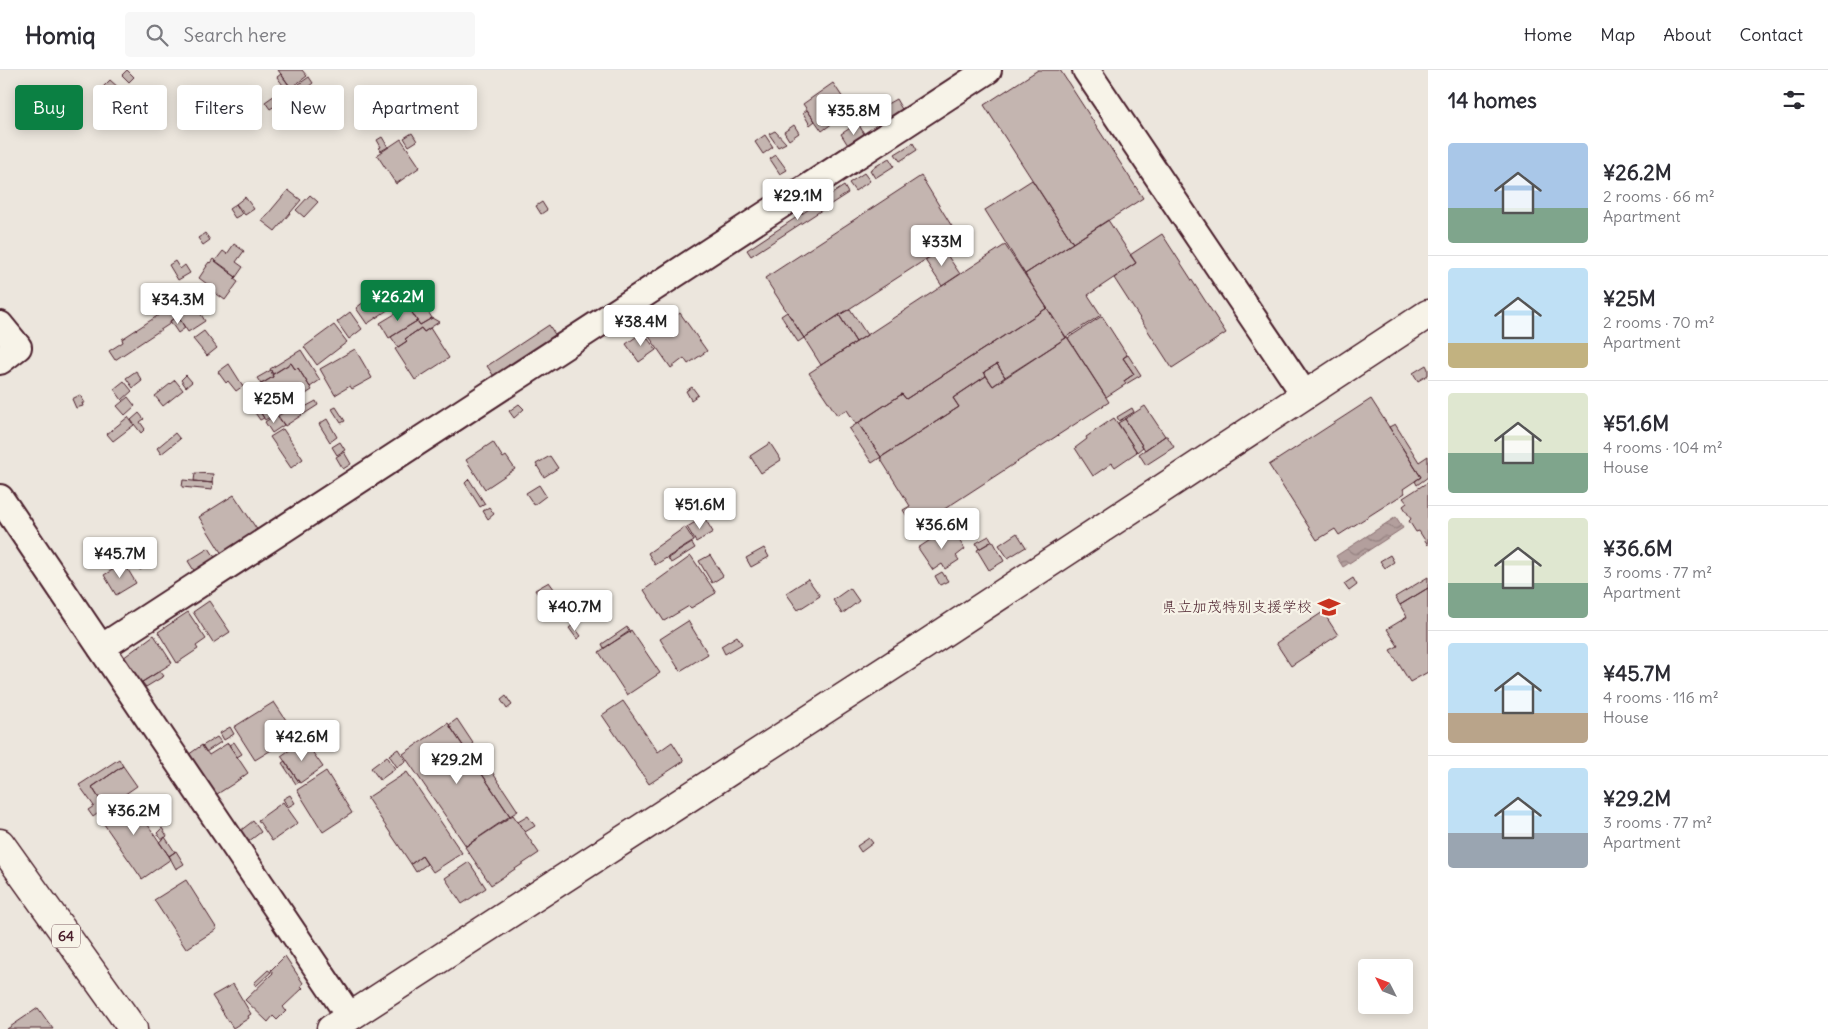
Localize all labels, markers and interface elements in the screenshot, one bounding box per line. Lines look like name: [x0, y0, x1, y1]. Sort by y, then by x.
search box: [125, 12, 475, 57]
text: Homiq: [25, 20, 95, 50]
icon: search: [143, 21, 171, 49]
text: Search here: [183, 23, 286, 47]
text: Home: [1524, 23, 1572, 46]
text: Map: [1600, 23, 1635, 46]
text: About: [1663, 23, 1711, 46]
text: Contact: [1739, 23, 1803, 46]
chip: Buy: [15, 85, 83, 130]
chip: Rent: [93, 85, 167, 130]
chip: Filters: [177, 85, 262, 130]
chip: New: [272, 85, 344, 130]
chip: Apartment: [354, 85, 477, 130]
icon: filters: [1780, 86, 1808, 114]
text: 14 homes: [1448, 87, 1537, 114]
pin: ¥35.8M: [813, 93, 895, 136]
text: ¥35.8M: [827, 100, 881, 120]
text: ¥26.2M: [1603, 159, 1672, 186]
icon: home: [1488, 163, 1548, 223]
pin: ¥29.1M: [757, 178, 839, 221]
text: ¥29.1M: [773, 185, 823, 205]
text: 2 rooms · 66 m²: [1603, 186, 1715, 206]
text: Apartment: [1603, 206, 1681, 226]
pin: ¥33M: [912, 224, 972, 267]
text: ¥33M: [922, 231, 962, 251]
pin: ¥26.2M: [357, 280, 439, 322]
pin: ¥34.3M: [137, 282, 219, 325]
text: ¥25M: [1603, 285, 1656, 312]
text: ¥26.2M: [372, 286, 424, 306]
icon: home: [1488, 288, 1548, 348]
text: ¥34.3M: [151, 289, 205, 309]
pin: ¥38.4M: [600, 304, 682, 347]
text: ¥38.4M: [615, 311, 667, 331]
text: 2 rooms · 70 m²: [1603, 312, 1715, 332]
text: Apartment: [1603, 332, 1681, 352]
pin: ¥25M: [244, 382, 304, 424]
text: ¥25M: [254, 388, 294, 408]
text: ¥51.6M: [1603, 410, 1669, 437]
icon: home: [1488, 413, 1548, 473]
text: 4 rooms · 104 m²: [1603, 437, 1723, 457]
text: House: [1603, 457, 1649, 477]
pin: ¥51.6M: [659, 488, 741, 530]
text: ¥51.6M: [675, 494, 725, 514]
pin: ¥36.6M: [901, 508, 983, 550]
text: ¥36.6M: [915, 514, 969, 534]
text: ¥36.6M: [1603, 535, 1673, 562]
pin: ¥45.7M: [79, 536, 161, 579]
icon: home: [1488, 538, 1548, 598]
text: ¥45.7M: [94, 543, 146, 563]
text: 3 rooms · 77 m²: [1603, 562, 1712, 582]
text: Apartment: [1603, 582, 1681, 602]
pin: ¥40.7M: [534, 590, 616, 632]
school or university icon: 県立加茂特別支援学校: [1316, 594, 1342, 620]
text: ¥40.7M: [548, 596, 602, 616]
place label: 県立加茂特別支援学校: [1162, 597, 1312, 616]
text: ¥45.7M: [1603, 660, 1671, 687]
icon: home: [1488, 663, 1548, 723]
text: 4 rooms · 116 m²: [1603, 687, 1719, 707]
text: House: [1603, 707, 1649, 727]
pin: ¥42.6M: [261, 720, 343, 762]
text: ¥42.6M: [276, 726, 328, 746]
pin: ¥29.2M: [416, 742, 498, 785]
text: ¥29.2M: [431, 749, 483, 769]
text: ¥29.2M: [1603, 785, 1671, 812]
icon: home: [1488, 788, 1548, 848]
pin: ¥36.2M: [93, 794, 175, 836]
text: ¥36.2M: [108, 800, 160, 820]
text: 3 rooms · 77 m²: [1603, 812, 1712, 832]
text: Apartment: [1603, 832, 1681, 852]
road number: 64: [52, 924, 80, 948]
north arrow: [1358, 959, 1412, 1014]
map controls: [1358, 959, 1413, 1014]

